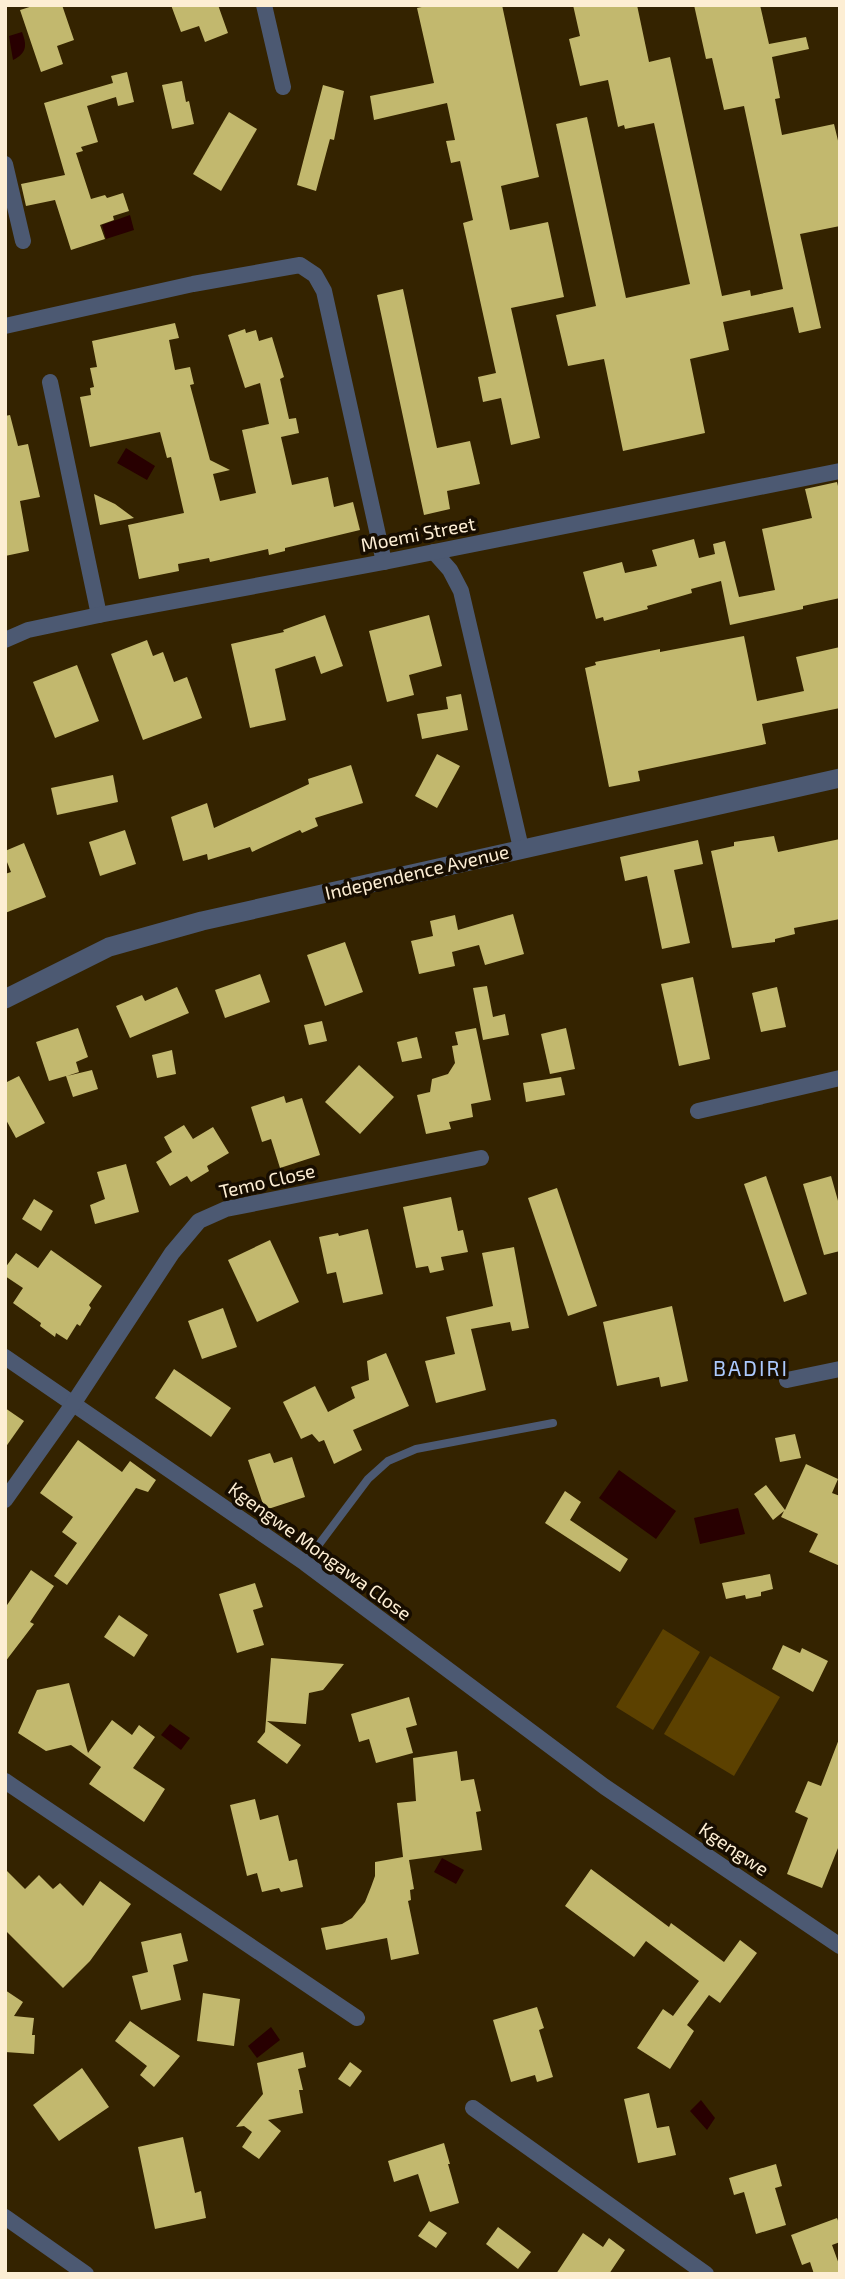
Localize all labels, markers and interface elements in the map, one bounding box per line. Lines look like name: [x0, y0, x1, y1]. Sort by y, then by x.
street label: Moemi Street: [359, 511, 477, 556]
street label: Independence Avenue: [323, 839, 511, 904]
street label: Temo Close: [217, 1158, 317, 1203]
district label: BADIRI: [713, 1355, 789, 1380]
street label: Kgengwe Mongawa Close: [224, 1476, 416, 1625]
street label: Kgengwe: [695, 1817, 774, 1880]

